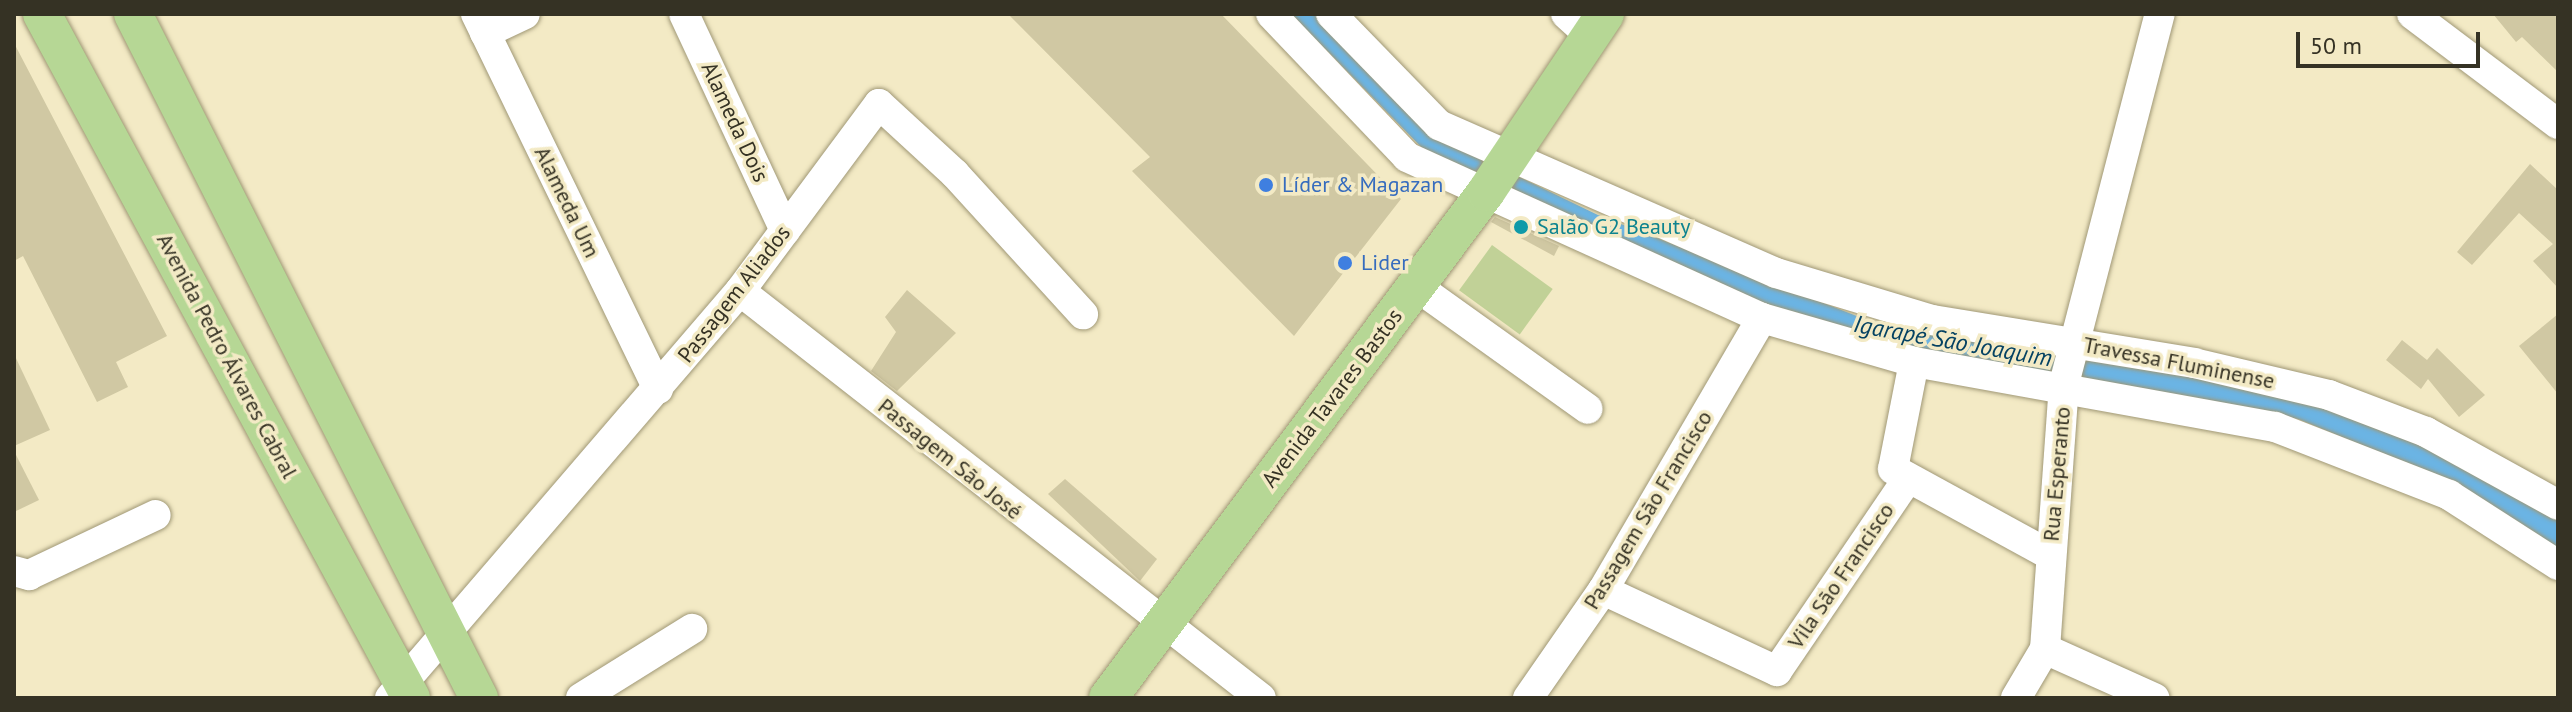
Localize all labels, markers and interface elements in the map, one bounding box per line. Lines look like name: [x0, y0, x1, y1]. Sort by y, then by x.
scale bar: [2300, 16, 2484, 66]
text: 50 m: [2310, 30, 2362, 61]
street label: Alameda Dois: [696, 58, 774, 186]
street label: Alameda Um: [529, 142, 605, 262]
place label: Líder & Magazan: [1282, 172, 1443, 198]
marker: Líder & Magazan: [1257, 176, 1275, 194]
place label: Salão G2 Beauty: [1537, 214, 1690, 240]
marker: Salão G2 Beauty: [1512, 218, 1530, 236]
street label: Passagem Aliados: [672, 220, 796, 368]
street label: Avenida Pedro Álvares Cabral: [151, 229, 303, 483]
place label: Lider: [1361, 250, 1409, 276]
marker: Lider: [1336, 254, 1354, 272]
street label: Avenida Tavares Bastos: [1256, 303, 1408, 493]
water label: Igarapé São Joaquim: [1852, 309, 2054, 373]
street label: Travessa Fluminense: [2081, 332, 2277, 394]
street label: Passagem São José: [873, 393, 1027, 525]
street label: Passagem São Francisco: [1578, 406, 1718, 614]
street label: Rua Esperanto: [2038, 406, 2076, 542]
street label: Vila São Francisco: [1783, 498, 1899, 654]

